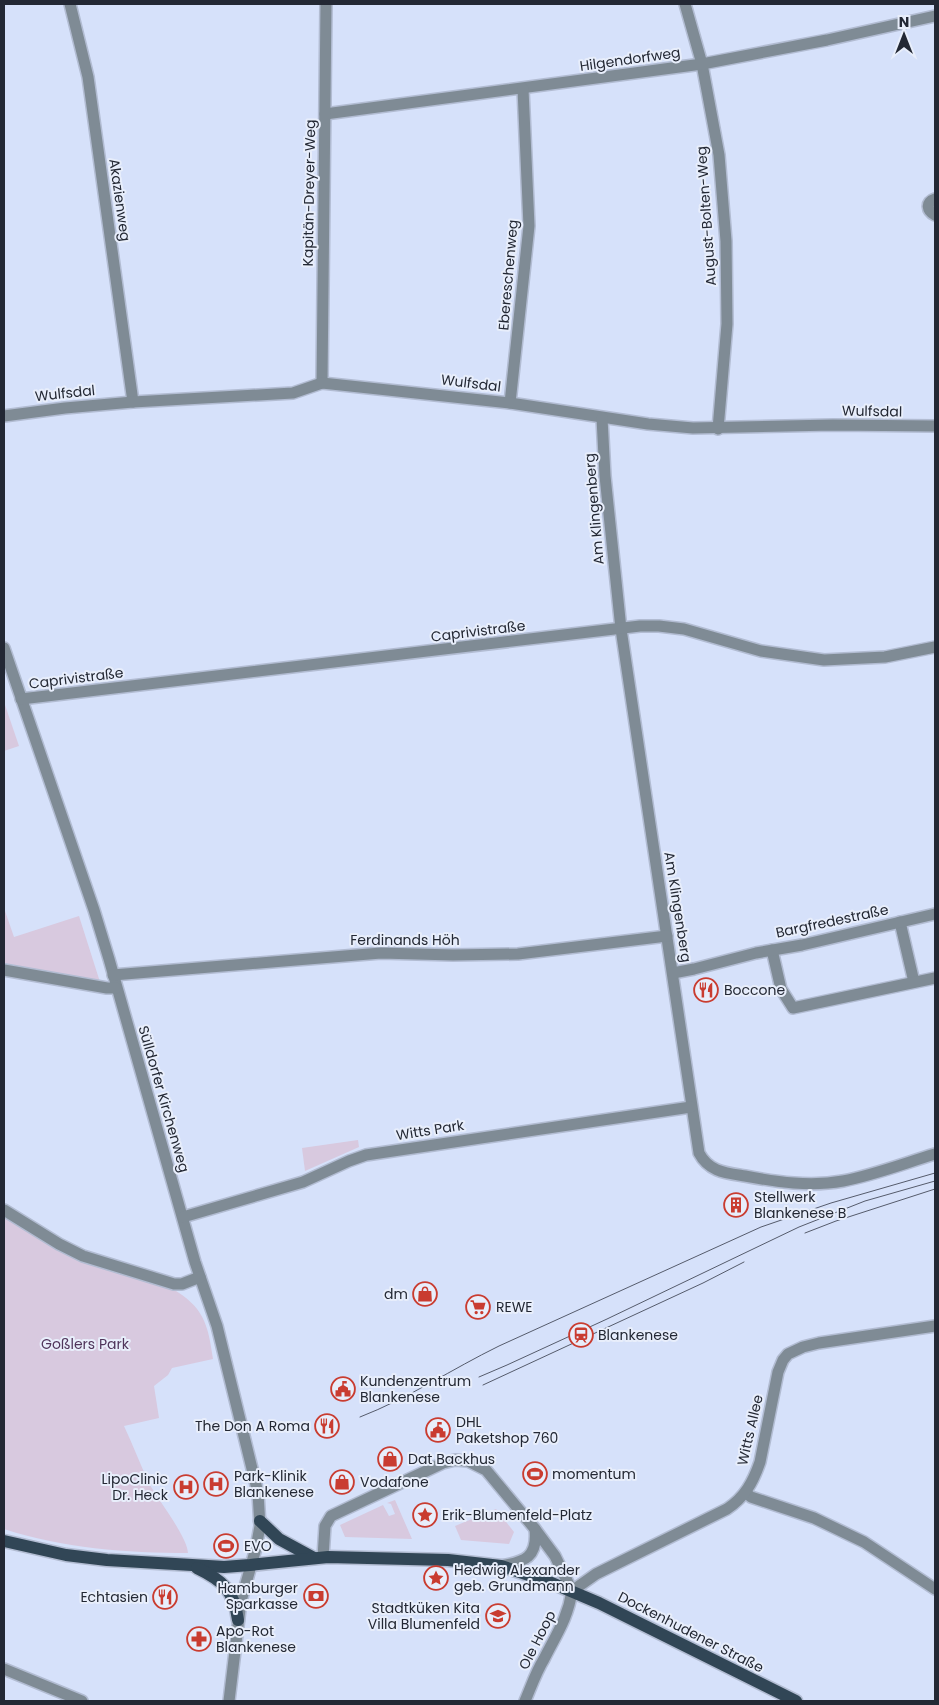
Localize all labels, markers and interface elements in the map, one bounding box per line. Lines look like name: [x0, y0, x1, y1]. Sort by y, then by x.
north arrow: [879, 10, 929, 60]
text: N: [899, 12, 909, 32]
street label: Hilgendorfweg: [578, 42, 682, 76]
street label: Kapitän-Dreyer-Weg: [298, 119, 320, 267]
street label: August-Bolten-Weg: [691, 145, 721, 287]
street label: Akazienweg: [104, 157, 136, 243]
street label: Ebereschenweg: [493, 219, 523, 331]
street label: Wulfsdal: [440, 369, 502, 397]
street label: Wulfsdal: [34, 380, 96, 406]
street label: Wulfsdal: [842, 400, 902, 422]
street label: Am Klingenberg: [579, 452, 609, 566]
street label: Caprivistraße: [430, 615, 527, 647]
street label: Caprivistraße: [28, 662, 125, 694]
street label: Am Klingenberg: [659, 850, 697, 964]
street label: Bargfredestraße: [774, 899, 890, 943]
street label: Ferdinands Höh: [350, 930, 460, 950]
restaurant icon: Boccone: [693, 977, 719, 1003]
place label: Boccone: [724, 980, 785, 1000]
street label: Sülldorfer Kirchenweg: [133, 1023, 195, 1175]
street label: Witts Park: [395, 1115, 466, 1145]
place label: Stellwerk Blankenese B: [754, 1187, 846, 1223]
building icon: Stellwerk Blankenese B: [723, 1192, 749, 1218]
shop icon: dm: [412, 1281, 438, 1307]
place label: dm: [384, 1284, 408, 1304]
supermarket icon: REWE: [465, 1294, 491, 1320]
place label: REWE: [496, 1297, 533, 1317]
station icon: Blankenese: [568, 1322, 594, 1348]
place label: Blankenese: [598, 1325, 678, 1345]
park label: Goßlers Park: [41, 1334, 130, 1354]
place label: Kundenzentrum Blankenese: [360, 1371, 471, 1407]
public building icon: Kundenzentrum Blankenese: [330, 1376, 356, 1402]
street label: Witts Allee: [732, 1392, 768, 1467]
place label: DHL Paketshop 760: [456, 1412, 558, 1448]
restaurant icon: The Don A Roma: [314, 1413, 340, 1439]
place label: The Don A Roma: [195, 1416, 310, 1436]
public building icon: DHL Paketshop 760: [425, 1417, 451, 1443]
shop icon: Dat Backhus: [377, 1446, 403, 1472]
place label: Dat Backhus: [408, 1449, 495, 1469]
sports icon: momentum: [522, 1461, 548, 1487]
place label: momentum: [552, 1464, 636, 1484]
place label: Park-Klinik Blankenese: [234, 1466, 314, 1502]
place label: LipoClinic Dr. Heck: [101, 1469, 169, 1505]
shop icon: Vodafone: [329, 1469, 355, 1495]
hospital icon: Park-Klinik Blankenese: [203, 1471, 229, 1497]
place label: Vodafone: [360, 1472, 429, 1492]
hospital icon: LipoClinic Dr. Heck: [173, 1474, 199, 1500]
place icon: Erik-Blumenfeld-Platz: [412, 1502, 438, 1528]
place label: Erik-Blumenfeld-Platz: [442, 1505, 592, 1525]
sports icon: EVO: [213, 1533, 239, 1559]
place label: EVO: [244, 1536, 272, 1556]
place label: Hedwig Alexander geb. Grundmann: [454, 1560, 580, 1596]
place icon: Hedwig Alexander geb. Grundmann: [423, 1565, 449, 1591]
place label: Hamburger Sparkasse: [217, 1578, 298, 1614]
bank icon: Hamburger Sparkasse: [303, 1583, 329, 1609]
restaurant icon: Echtasien: [152, 1584, 178, 1610]
place label: Echtasien: [80, 1587, 148, 1607]
street label: Dockenhudener Straße: [615, 1587, 768, 1678]
place label: Stadtküken Kita Villa Blumenfeld: [368, 1598, 480, 1634]
school or university icon: Stadtküken Kita Villa Blumenfeld: [485, 1603, 511, 1629]
street label: Ole Hoop: [514, 1607, 560, 1673]
place label: Apo-Rot Blankenese: [216, 1621, 296, 1657]
pharmacy icon: Apo-Rot Blankenese: [186, 1626, 212, 1652]

